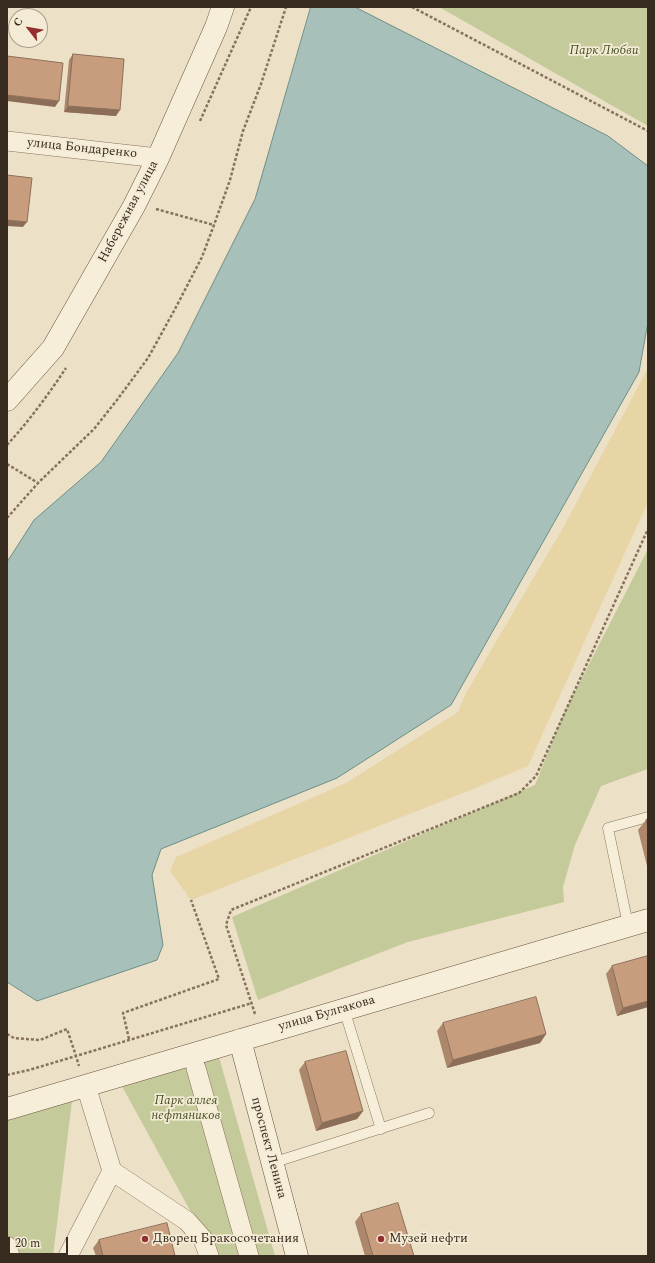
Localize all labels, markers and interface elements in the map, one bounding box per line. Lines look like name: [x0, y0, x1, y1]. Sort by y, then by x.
north arrow: [8, 8, 48, 48]
text: С: [9, 14, 27, 30]
park label: Парк Любви: [569, 43, 639, 59]
street label: улица Бондаренко: [26, 135, 138, 163]
street label: Набережная улица: [96, 158, 162, 266]
street label: улица Булгакова: [277, 993, 377, 1035]
park label: Парк аллея нефтяников: [151, 1093, 221, 1124]
street label: проспект Ленина: [247, 1096, 289, 1200]
scale bar: [10, 1229, 70, 1255]
place label: Дворец Бракосочетания: [153, 1231, 299, 1247]
place label: Музей нефти: [389, 1231, 468, 1247]
text: 20 m: [15, 1234, 40, 1253]
marker: Дворец Бракосочетания: [140, 1234, 150, 1244]
marker: Музей нефти: [376, 1234, 386, 1244]

